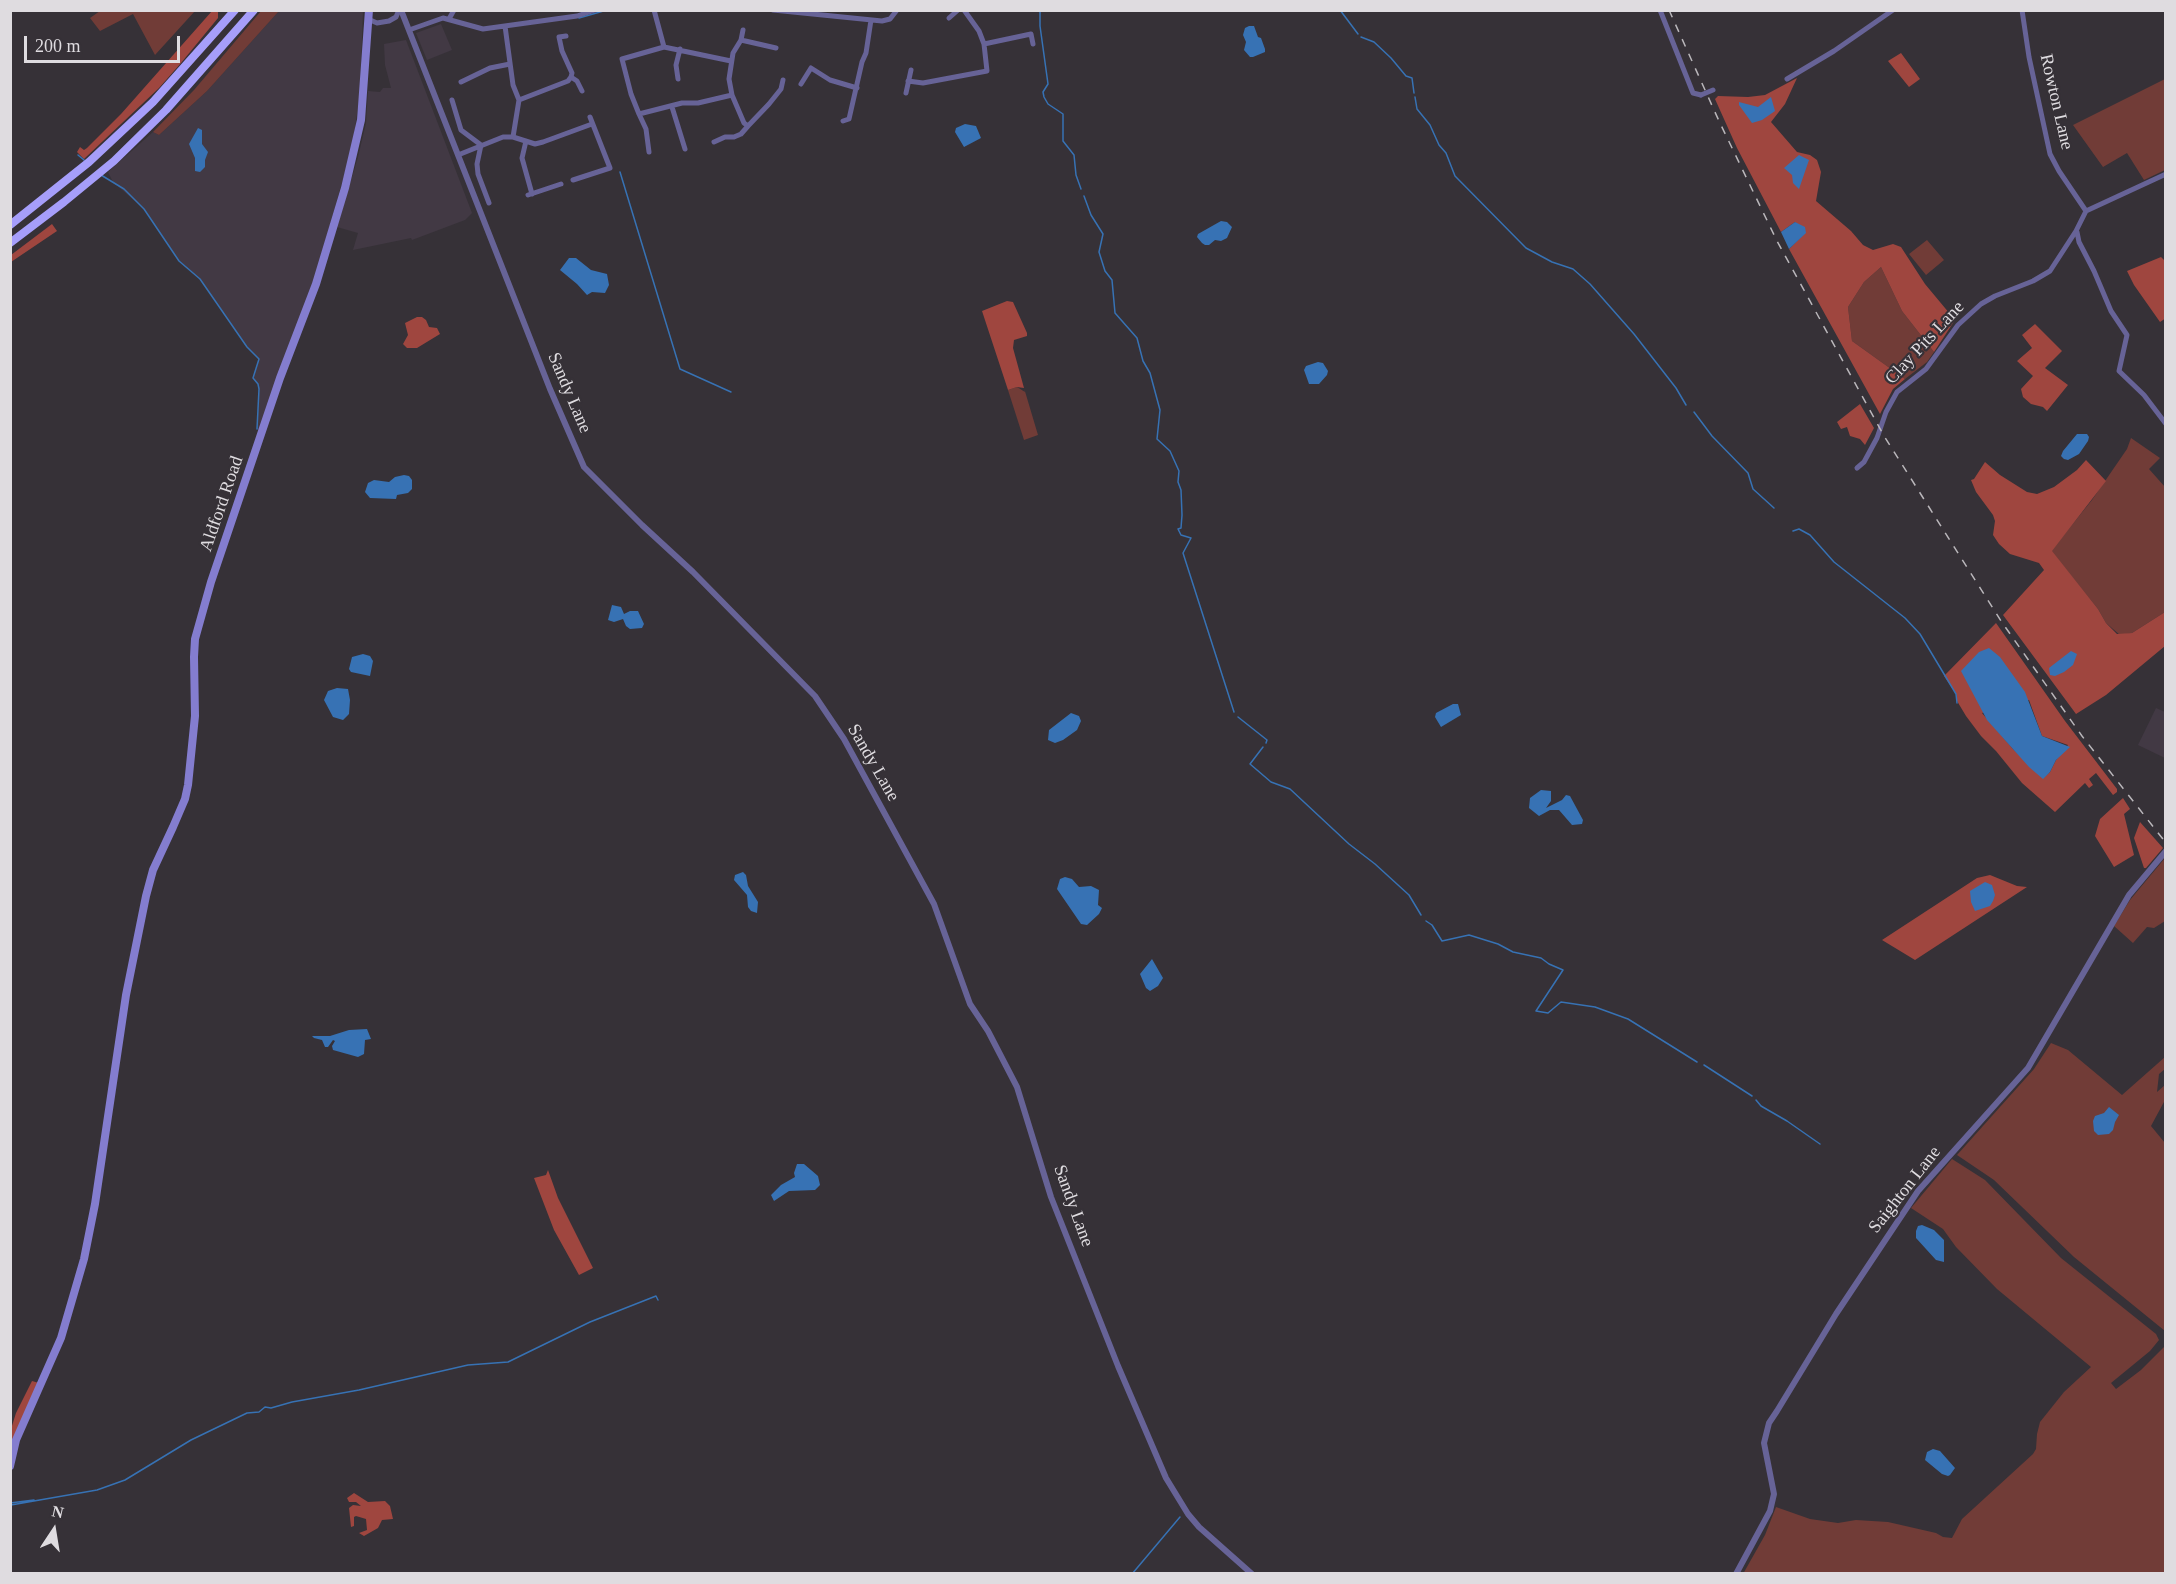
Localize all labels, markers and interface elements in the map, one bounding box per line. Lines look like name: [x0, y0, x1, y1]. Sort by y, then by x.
scale bar: [27, 24, 183, 62]
text: 200 m: [35, 36, 81, 56]
street label: Rowton Lane: [2035, 52, 2077, 152]
street label: Clay Pits Lane: [1881, 297, 1969, 389]
street label: Sandy Lane: [542, 349, 596, 437]
street label: Aldford Road: [196, 453, 248, 555]
street label: Sandy Lane: [842, 721, 904, 805]
street label: Saighton Lane: [1864, 1142, 1946, 1238]
street label: Sandy Lane: [1048, 1162, 1098, 1250]
north arrow: [24, 1500, 84, 1560]
text: N: [50, 1502, 65, 1521]

